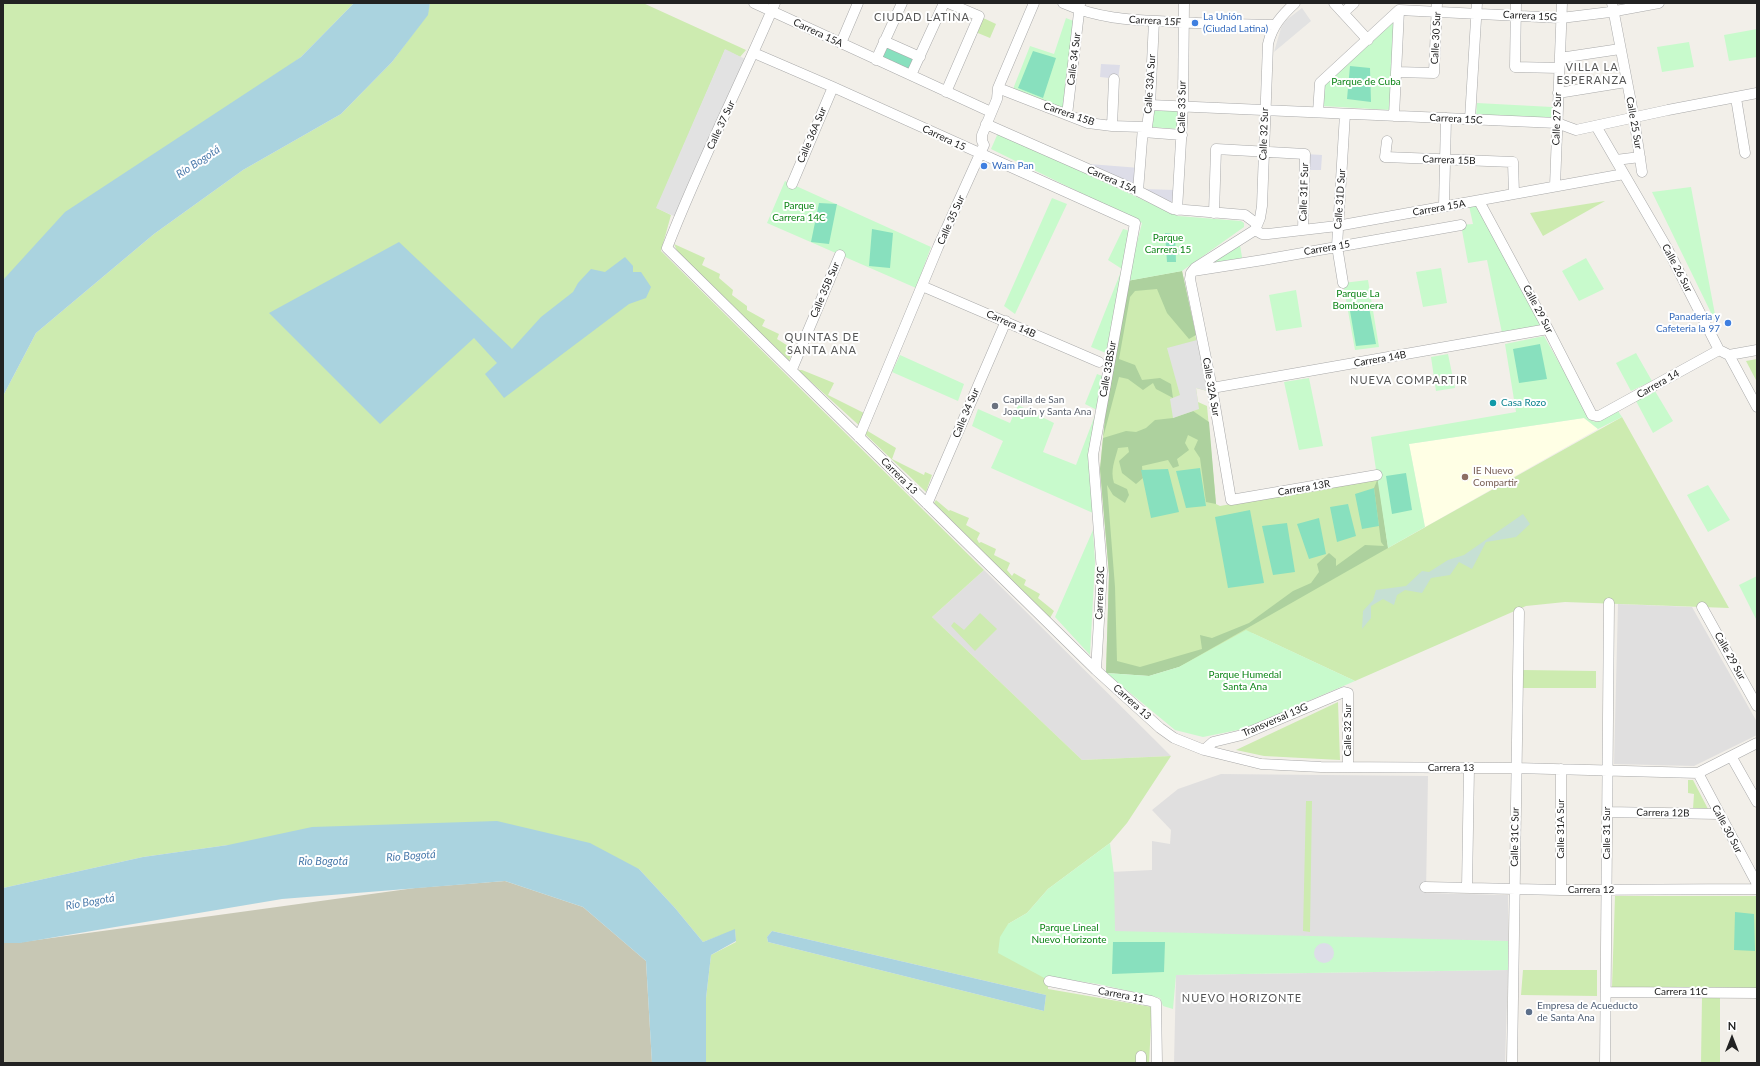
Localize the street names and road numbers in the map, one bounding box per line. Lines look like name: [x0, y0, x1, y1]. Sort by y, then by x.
street label: Carrera 15G: [1503, 9, 1557, 23]
street label: Calle 30 Sur: [1429, 11, 1443, 65]
street label: Carrera 15F: [1129, 14, 1181, 28]
street label: Carrera 15A: [791, 16, 845, 50]
street label: Calle 34 Sur: [1065, 32, 1083, 86]
street label: Calle 33A Sur: [1142, 54, 1158, 114]
street label: Calle 33 Sur: [1176, 80, 1188, 134]
street label: Calle 27 Sur: [1550, 92, 1564, 146]
street label: Calle 25 Sur: [1623, 96, 1645, 150]
street label: Calle 37 Sur: [704, 98, 738, 152]
street label: Carrera 15B: [1042, 100, 1096, 128]
street label: Calle 36A Sur: [795, 105, 829, 165]
street label: Calle 32 Sur: [1257, 107, 1271, 161]
street label: Carrera 15C: [1429, 112, 1483, 126]
street label: Carrera 15: [920, 123, 968, 153]
street label: Carrera 15B: [1422, 153, 1476, 167]
street label: Calle 31F Sur: [1297, 163, 1311, 221]
street label: Carrera 15A: [1085, 164, 1139, 196]
street label: Calle 31D Sur: [1332, 168, 1348, 230]
street label: Calle 35 Sur: [935, 193, 967, 247]
street label: Carrera 15A: [1412, 197, 1466, 219]
street label: Carrera 15: [1303, 238, 1351, 258]
street label: Calle 26 Sur: [1659, 242, 1695, 294]
street label: Calle 35B Sur: [808, 260, 842, 320]
street label: Calle 29 Sur: [1520, 283, 1556, 335]
street label: Carrera 14B: [984, 308, 1038, 340]
street label: Calle 33BSur: [1097, 340, 1119, 398]
street label: Carrera 14B: [1353, 348, 1407, 370]
street label: Calle 32A Sur: [1200, 357, 1222, 417]
street label: Carrera 14: [1635, 367, 1681, 401]
street label: Calle 34 Sur: [950, 386, 982, 440]
street label: Carrera 13: [878, 455, 920, 497]
street label: Carrera 13R: [1277, 477, 1331, 499]
street label: Carrera 23C: [1093, 566, 1107, 620]
street label: Calle 29 Sur: [1712, 630, 1748, 682]
street label: Carrera 13: [1111, 682, 1153, 722]
street label: Transversal 13G: [1240, 701, 1310, 739]
street label: Calle 32 Sur: [1342, 704, 1354, 756]
street label: Carrera 13: [1428, 762, 1474, 774]
street label: Calle 31A Sur: [1555, 799, 1567, 859]
street label: Calle 30 Sur: [1709, 803, 1745, 855]
street label: Calle 31C Sur: [1508, 807, 1522, 867]
street label: Calle 31 Sur: [1601, 807, 1613, 859]
street label: Carrera 12B: [1636, 807, 1690, 819]
street label: Carrera 12: [1568, 884, 1614, 896]
street label: Carrera 11: [1097, 985, 1145, 1005]
street label: Carrera 11C: [1654, 986, 1708, 998]

